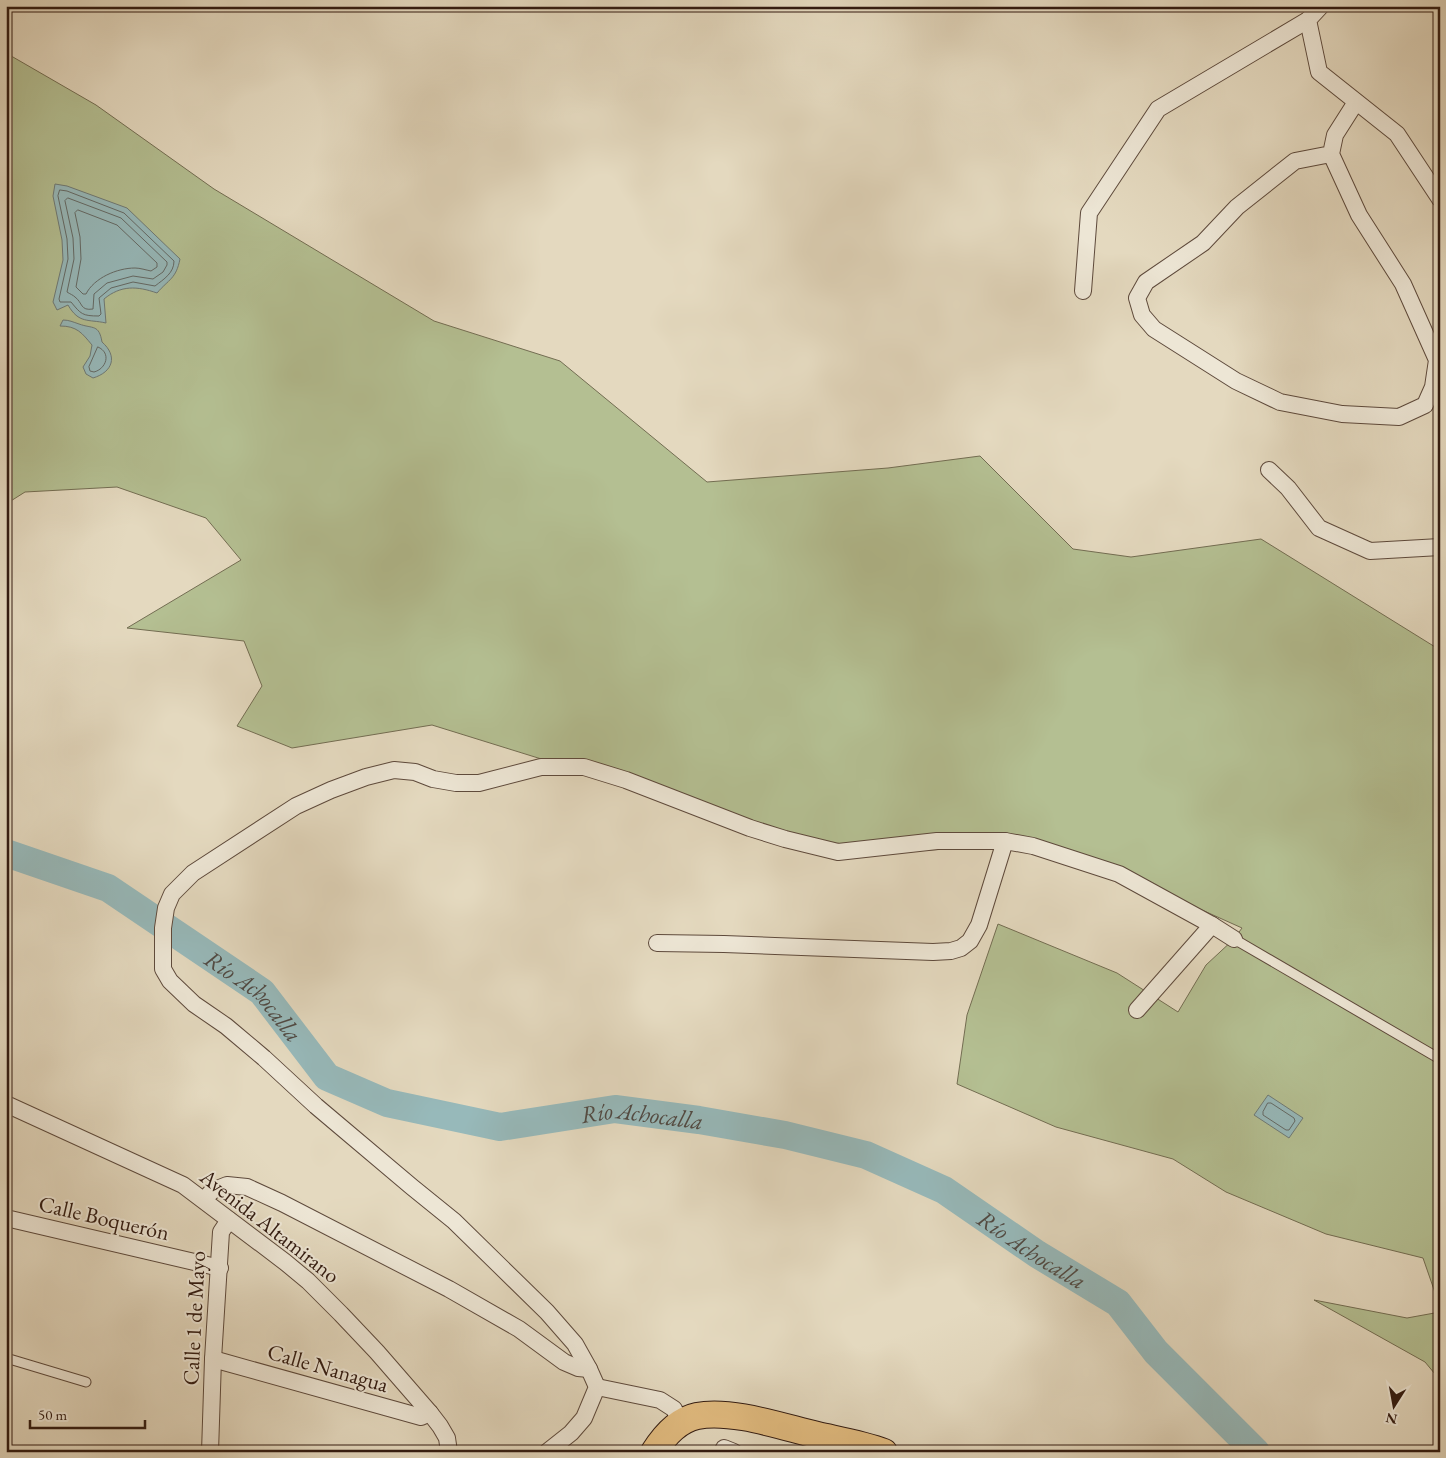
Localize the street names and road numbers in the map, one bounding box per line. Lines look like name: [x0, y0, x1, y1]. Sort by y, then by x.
street label: Avenida Altamirano: [193, 1162, 346, 1290]
street label: Calle Boquerón: [36, 1189, 173, 1247]
street label: Calle 1 de Mayo: [176, 1250, 212, 1386]
street label: Calle Nanagua: [264, 1337, 392, 1399]

